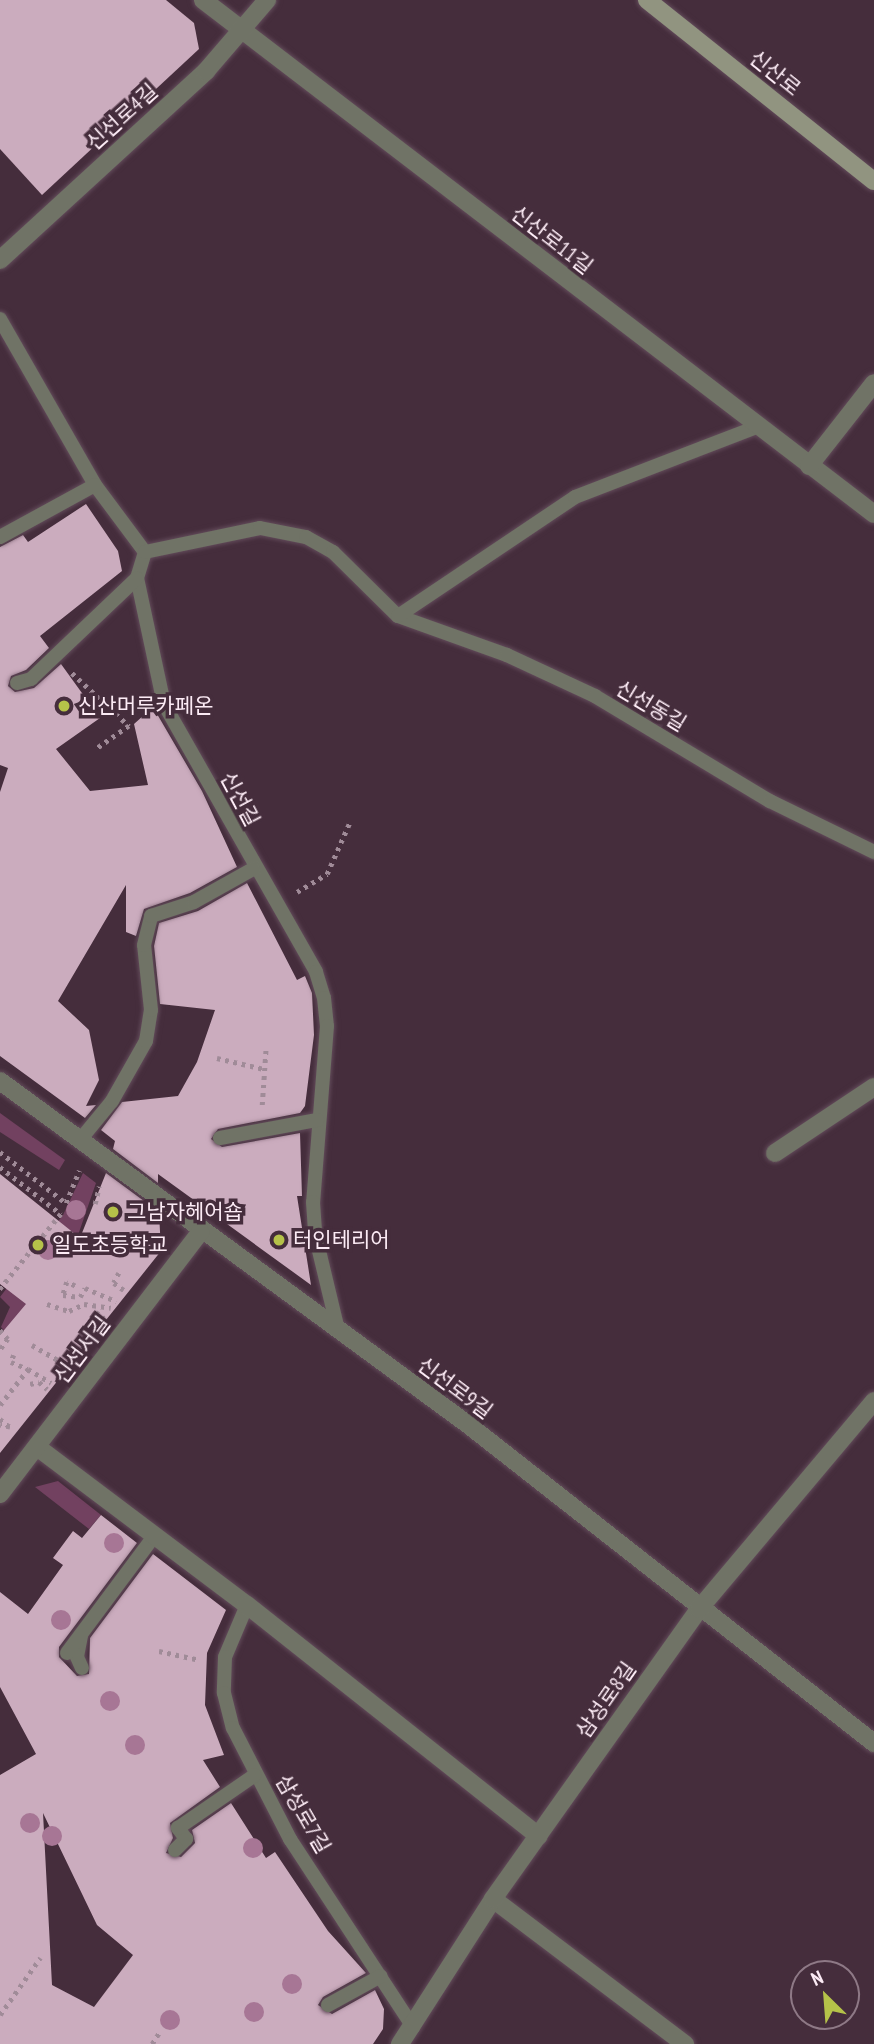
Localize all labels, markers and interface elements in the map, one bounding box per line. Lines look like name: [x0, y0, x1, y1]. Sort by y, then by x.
street label: 신산로: [745, 45, 805, 101]
street label: 신선로4길: [81, 79, 163, 155]
street label: 신산로11길: [506, 200, 598, 280]
street label: 신선동길: [611, 675, 691, 737]
place label: 신산머루카페온: [78, 693, 213, 719]
marker: 신산머루카페온: [56, 698, 72, 714]
street label: 신선길: [215, 767, 265, 831]
place label: 그남자헤어숍: [127, 1199, 243, 1225]
marker: 그남자헤어숍: [105, 1204, 121, 1220]
place label: 터인테리어: [293, 1227, 390, 1253]
place label: 일도초등학교: [52, 1232, 168, 1258]
marker: 터인테리어: [271, 1232, 287, 1248]
marker: 일도초등학교: [30, 1237, 46, 1253]
street label: 신선서길: [49, 1312, 115, 1388]
street label: 신선로9길: [413, 1352, 497, 1424]
street label: 삼성로8길: [571, 1657, 641, 1743]
street label: 삼성로7길: [270, 1770, 336, 1858]
north arrow: [790, 1960, 860, 2030]
text: N: [807, 1965, 827, 1991]

